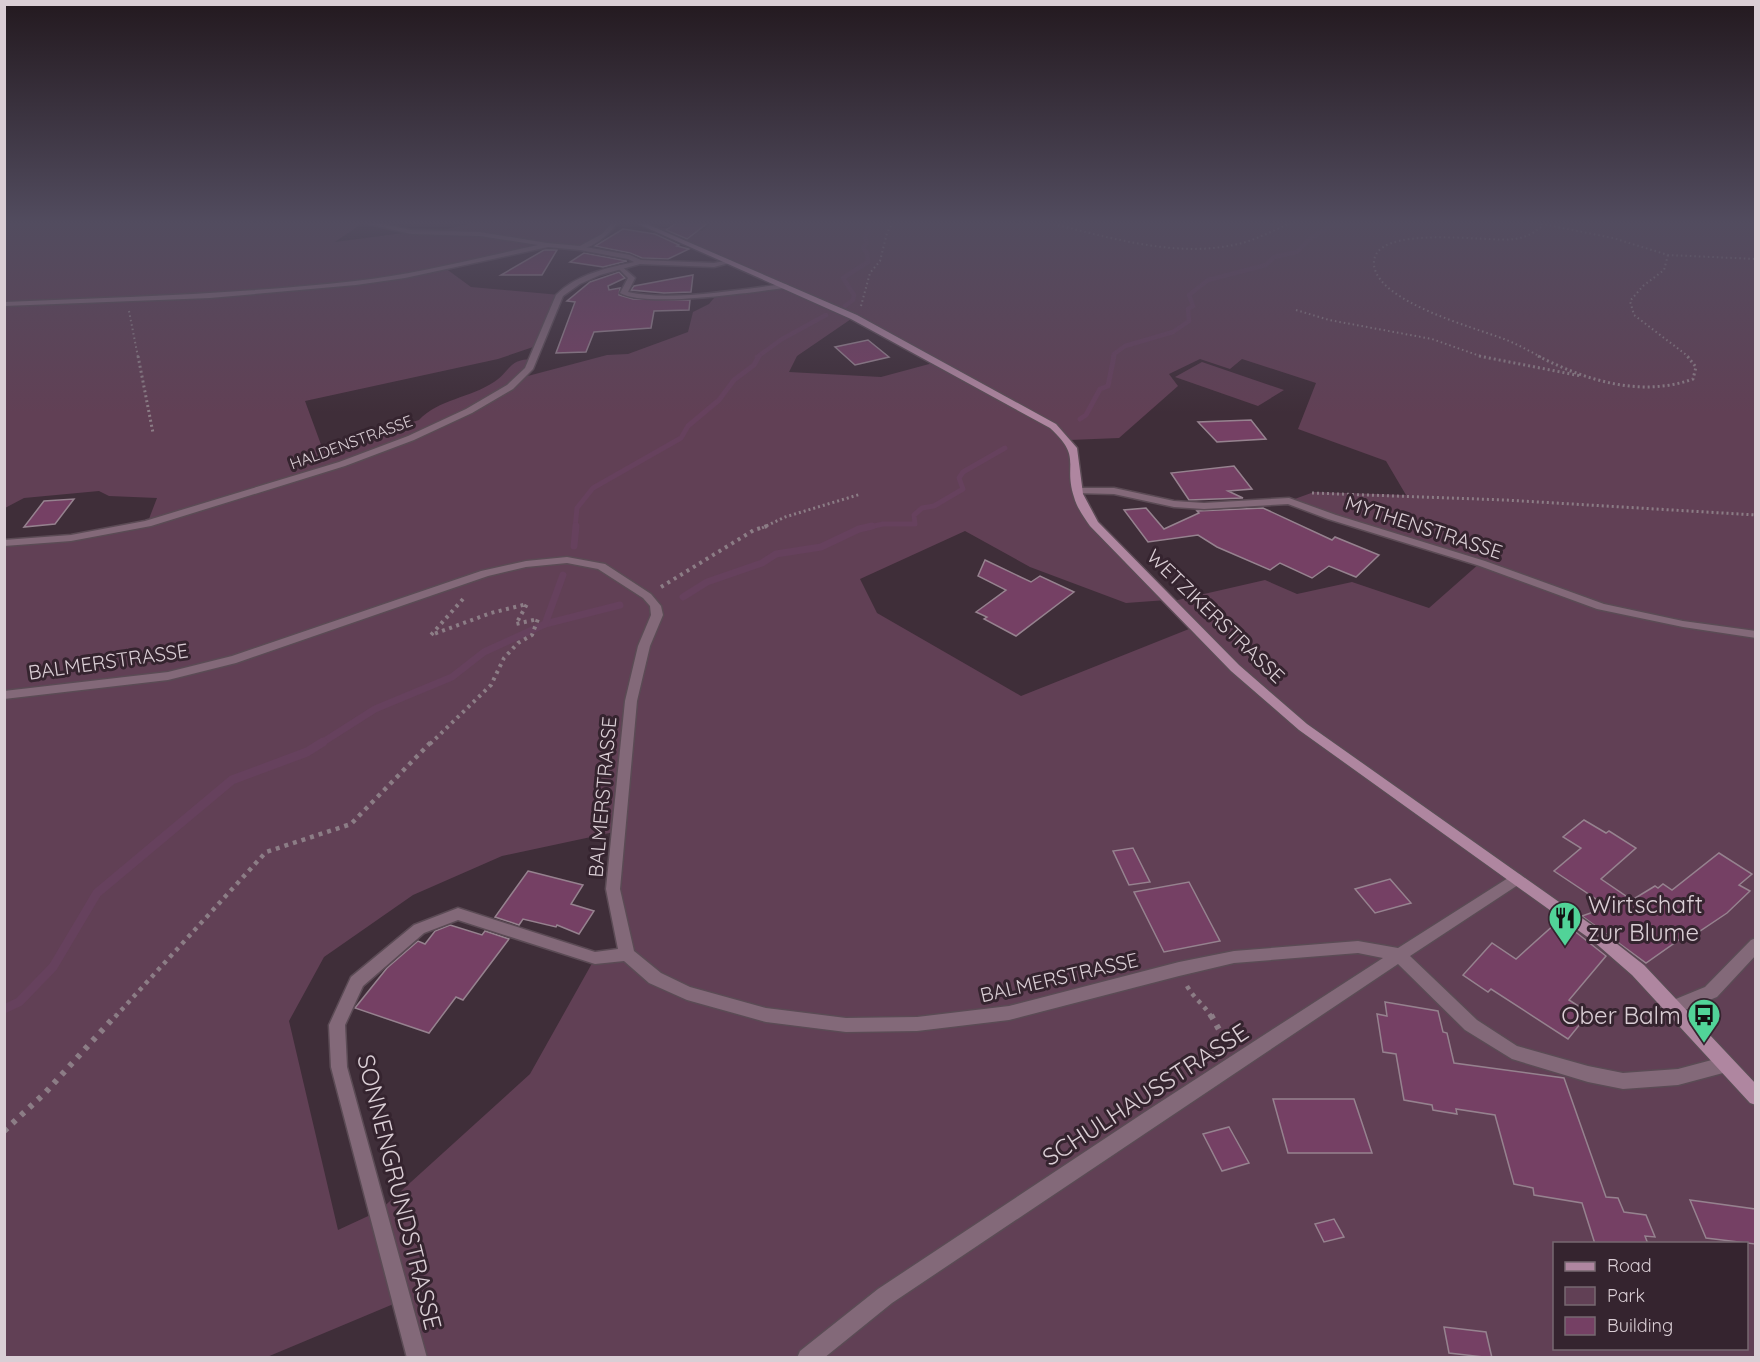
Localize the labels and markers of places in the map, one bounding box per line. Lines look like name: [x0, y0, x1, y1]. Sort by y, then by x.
place label: Wirtschaft zur Blume: [1588, 889, 1703, 947]
restaurant icon: Wirtschaft zur Blume: [1547, 900, 1583, 947]
bus stop icon: Ober Balm: [1686, 997, 1722, 1044]
place label: Ober Balm: [1561, 1000, 1681, 1030]

